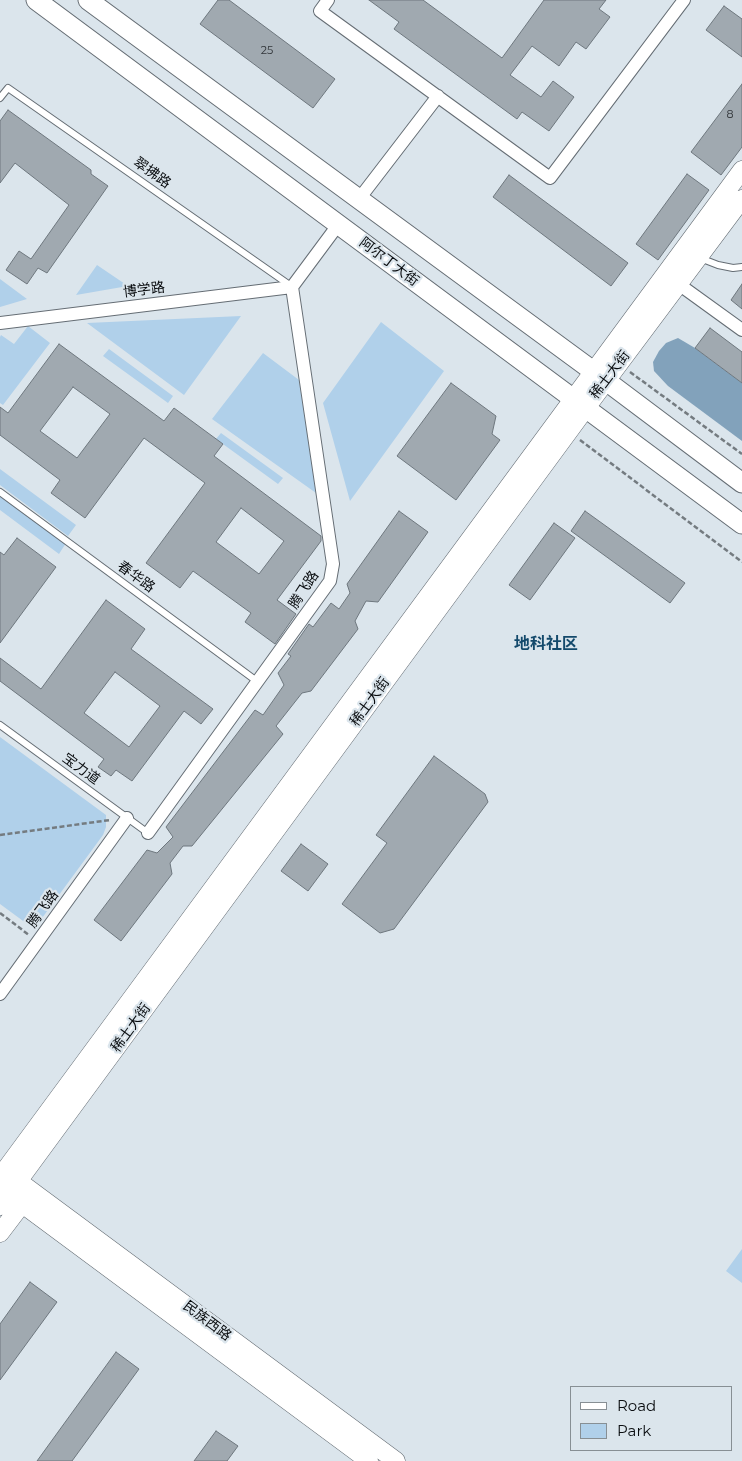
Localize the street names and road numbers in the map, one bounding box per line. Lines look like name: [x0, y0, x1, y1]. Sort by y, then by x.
street label: 翠拂路: [130, 154, 174, 192]
street label: 阿尔丁大街: [356, 234, 422, 290]
street label: 博学路: [122, 279, 166, 301]
street label: 稀土大街: [586, 348, 634, 402]
street label: 春华路: [114, 558, 158, 596]
street label: 腾飞路: [286, 568, 322, 612]
street label: 稀土大街: [347, 674, 393, 730]
street label: 宝力道: [59, 750, 103, 788]
street label: 腾飞路: [24, 887, 62, 931]
street label: 稀土大街: [108, 1000, 154, 1056]
street label: 民族西路: [180, 1297, 234, 1345]

